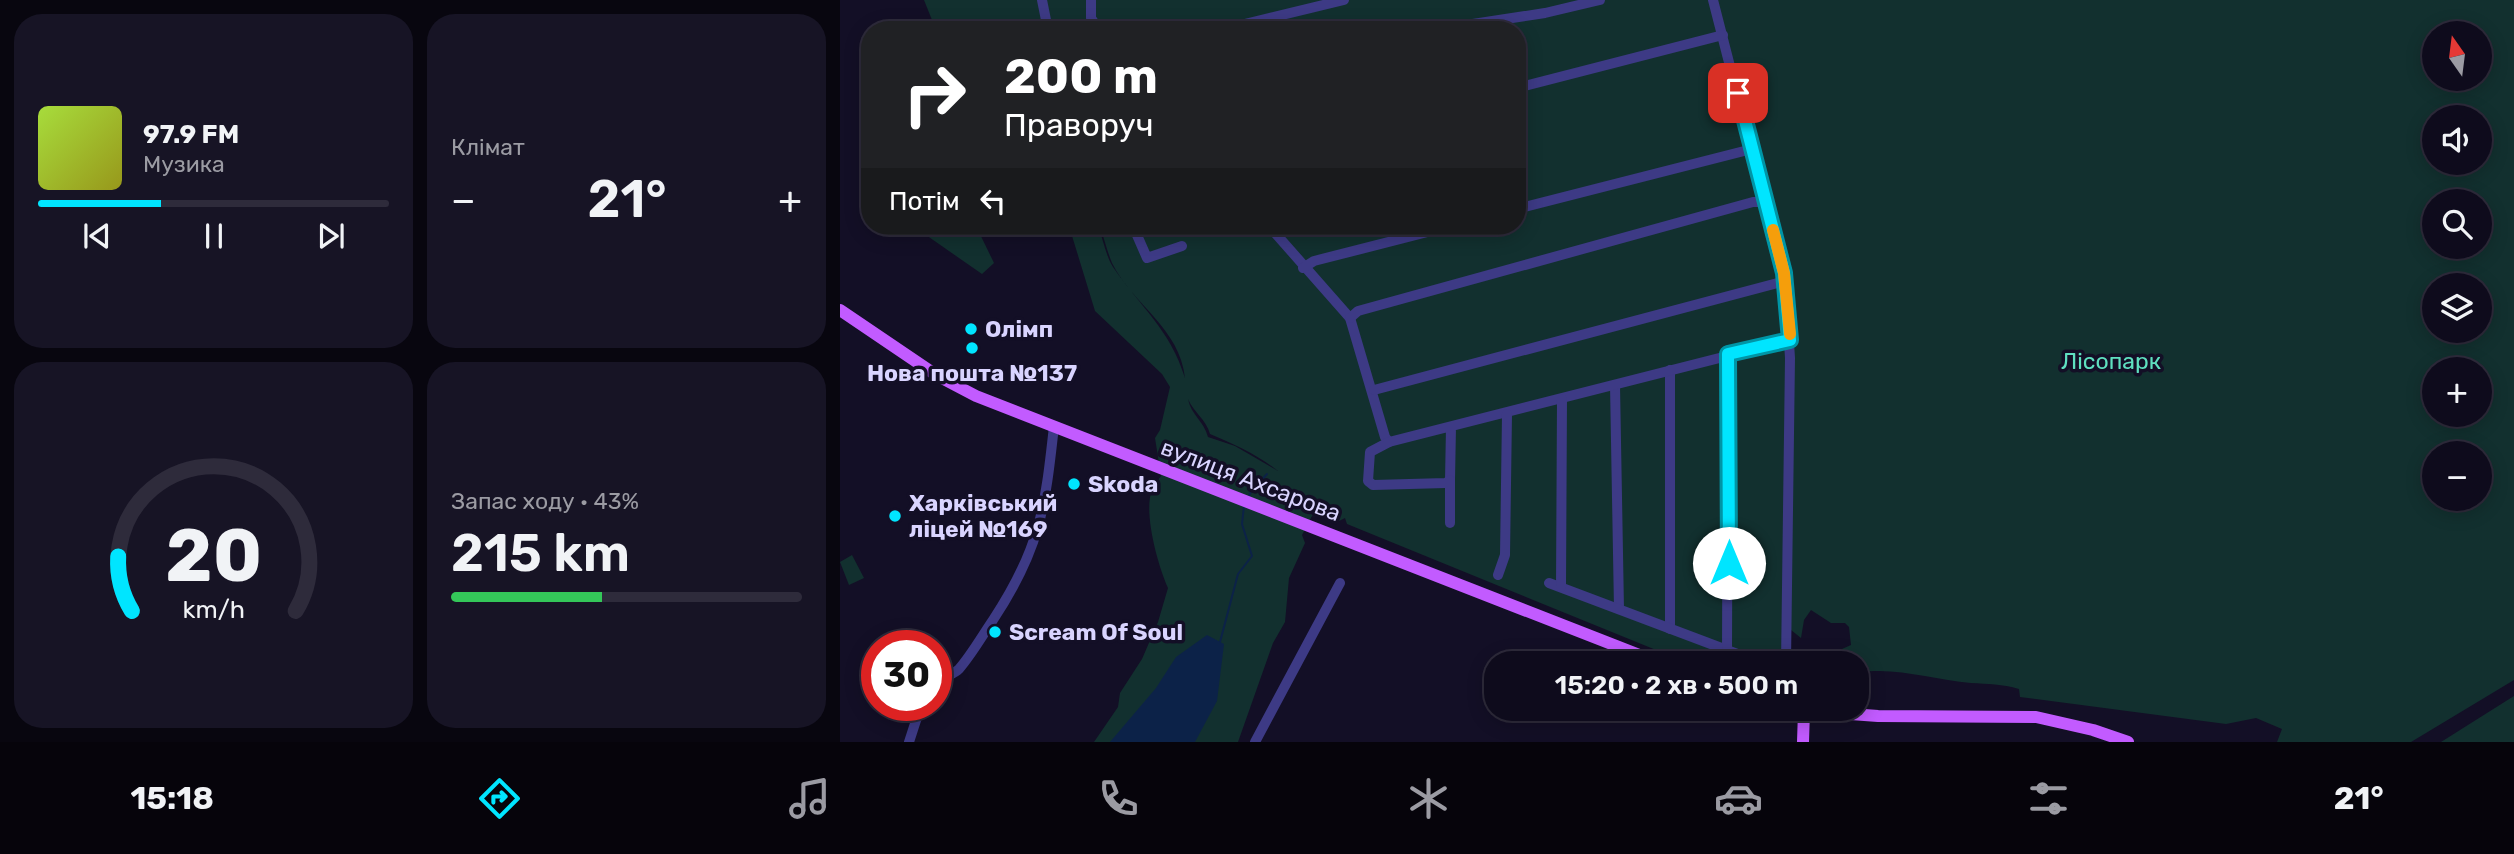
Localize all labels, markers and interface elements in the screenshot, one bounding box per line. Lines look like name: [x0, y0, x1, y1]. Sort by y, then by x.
north arrow: [2422, 21, 2492, 91]
map controls: [2422, 21, 2492, 511]
text: 200 m: [1004, 47, 1158, 105]
icon: right: [889, 49, 980, 140]
pin: [1708, 63, 1768, 123]
icon: arrive: [1719, 74, 1757, 112]
button: sound: [2422, 105, 2492, 175]
text: Праворуч: [1004, 106, 1153, 144]
text: 97.9 FM: [143, 119, 239, 150]
text: Клімат: [451, 133, 525, 161]
text: Музика: [143, 150, 225, 178]
text: 21°: [588, 168, 666, 230]
text: −: [451, 177, 476, 223]
text: +: [778, 177, 802, 223]
icon: left: [974, 182, 1012, 220]
text: Потім: [889, 186, 960, 217]
button: search: [2422, 189, 2492, 259]
icon: previous: [78, 217, 116, 255]
icon: pause: [195, 217, 233, 255]
icon: next: [312, 217, 350, 255]
button: layers: [2422, 273, 2492, 343]
place label: Олімп: [985, 315, 1053, 343]
marker: Олімп: [963, 321, 979, 337]
marker: Нова пошта №137: [964, 340, 980, 356]
park label: Лісопарк: [2061, 347, 2161, 375]
button: +: [2422, 357, 2492, 427]
place label: Нова пошта №137: [867, 359, 1077, 387]
street label: вулиця Ахсарова: [1157, 433, 1345, 527]
button: −: [2422, 441, 2492, 511]
place label: Skoda: [1088, 470, 1158, 498]
marker: Skoda: [1066, 476, 1082, 492]
text: Запас ходу · 43%: [451, 487, 639, 515]
place label: Харківський ліцей №169: [909, 489, 1057, 543]
marker: Харківський ліцей №169: [887, 508, 903, 524]
text: 20: [165, 513, 262, 599]
text: 215 km: [451, 522, 630, 584]
position arrow: [1692, 526, 1766, 600]
text: km/h: [182, 595, 245, 624]
place label: Scream Of Soul: [1009, 618, 1183, 646]
marker: Scream Of Soul: [987, 624, 1003, 640]
speed limit sign: 30: [861, 630, 952, 721]
text: 15:20 · 2 хв · 500 m: [1555, 670, 1798, 701]
icon: directions: [475, 774, 524, 823]
icon: music: [785, 774, 834, 823]
icon: phone: [1094, 774, 1143, 823]
icon: climate: [1404, 774, 1453, 823]
icon: car: [1714, 774, 1763, 823]
icon: filters: [2024, 774, 2073, 823]
text: 15:18: [130, 779, 214, 817]
text: 21°: [2334, 779, 2384, 817]

